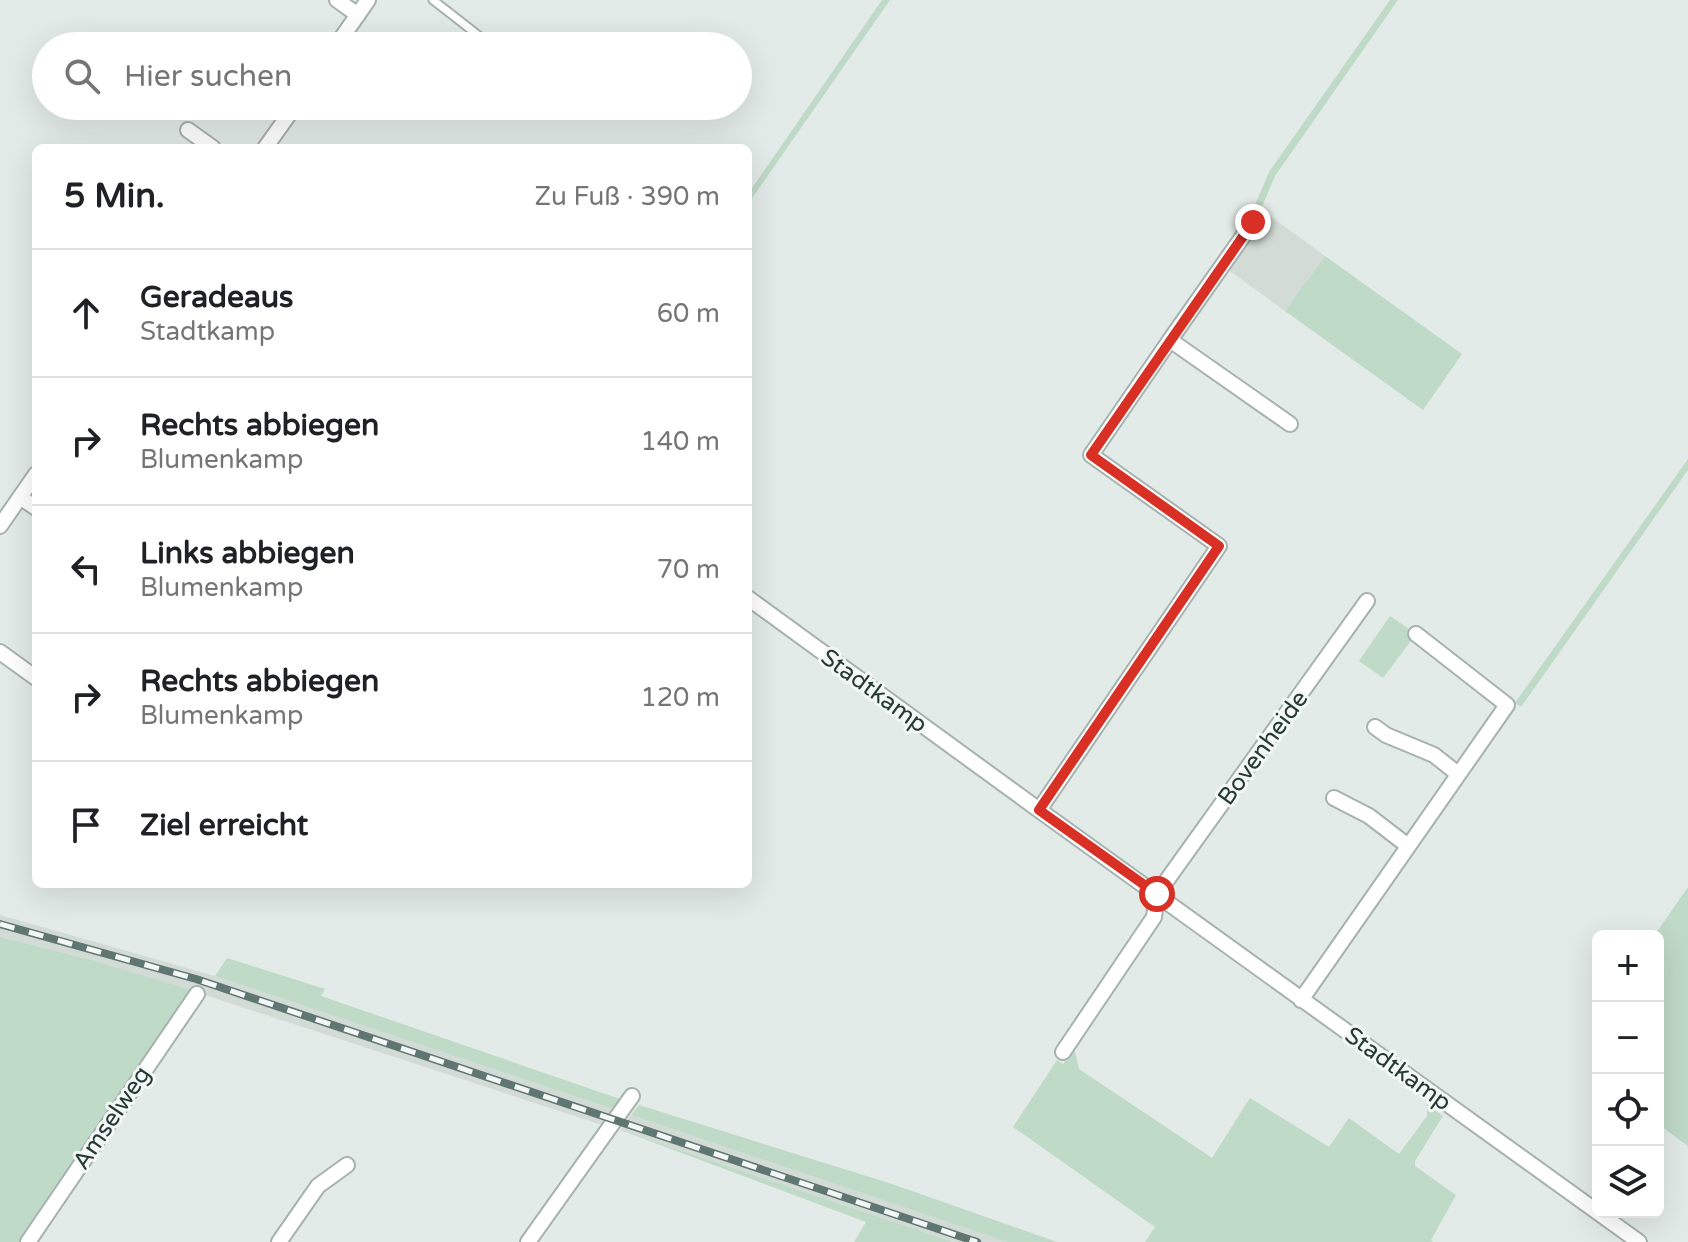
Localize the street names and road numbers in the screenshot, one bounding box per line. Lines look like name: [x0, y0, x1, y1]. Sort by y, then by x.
street label: Stadtkamp: [815, 643, 933, 739]
street label: Bovenheide: [1212, 685, 1314, 811]
street label: Stadtkamp: [1339, 1021, 1457, 1117]
street label: Amselweg: [67, 1061, 157, 1175]

